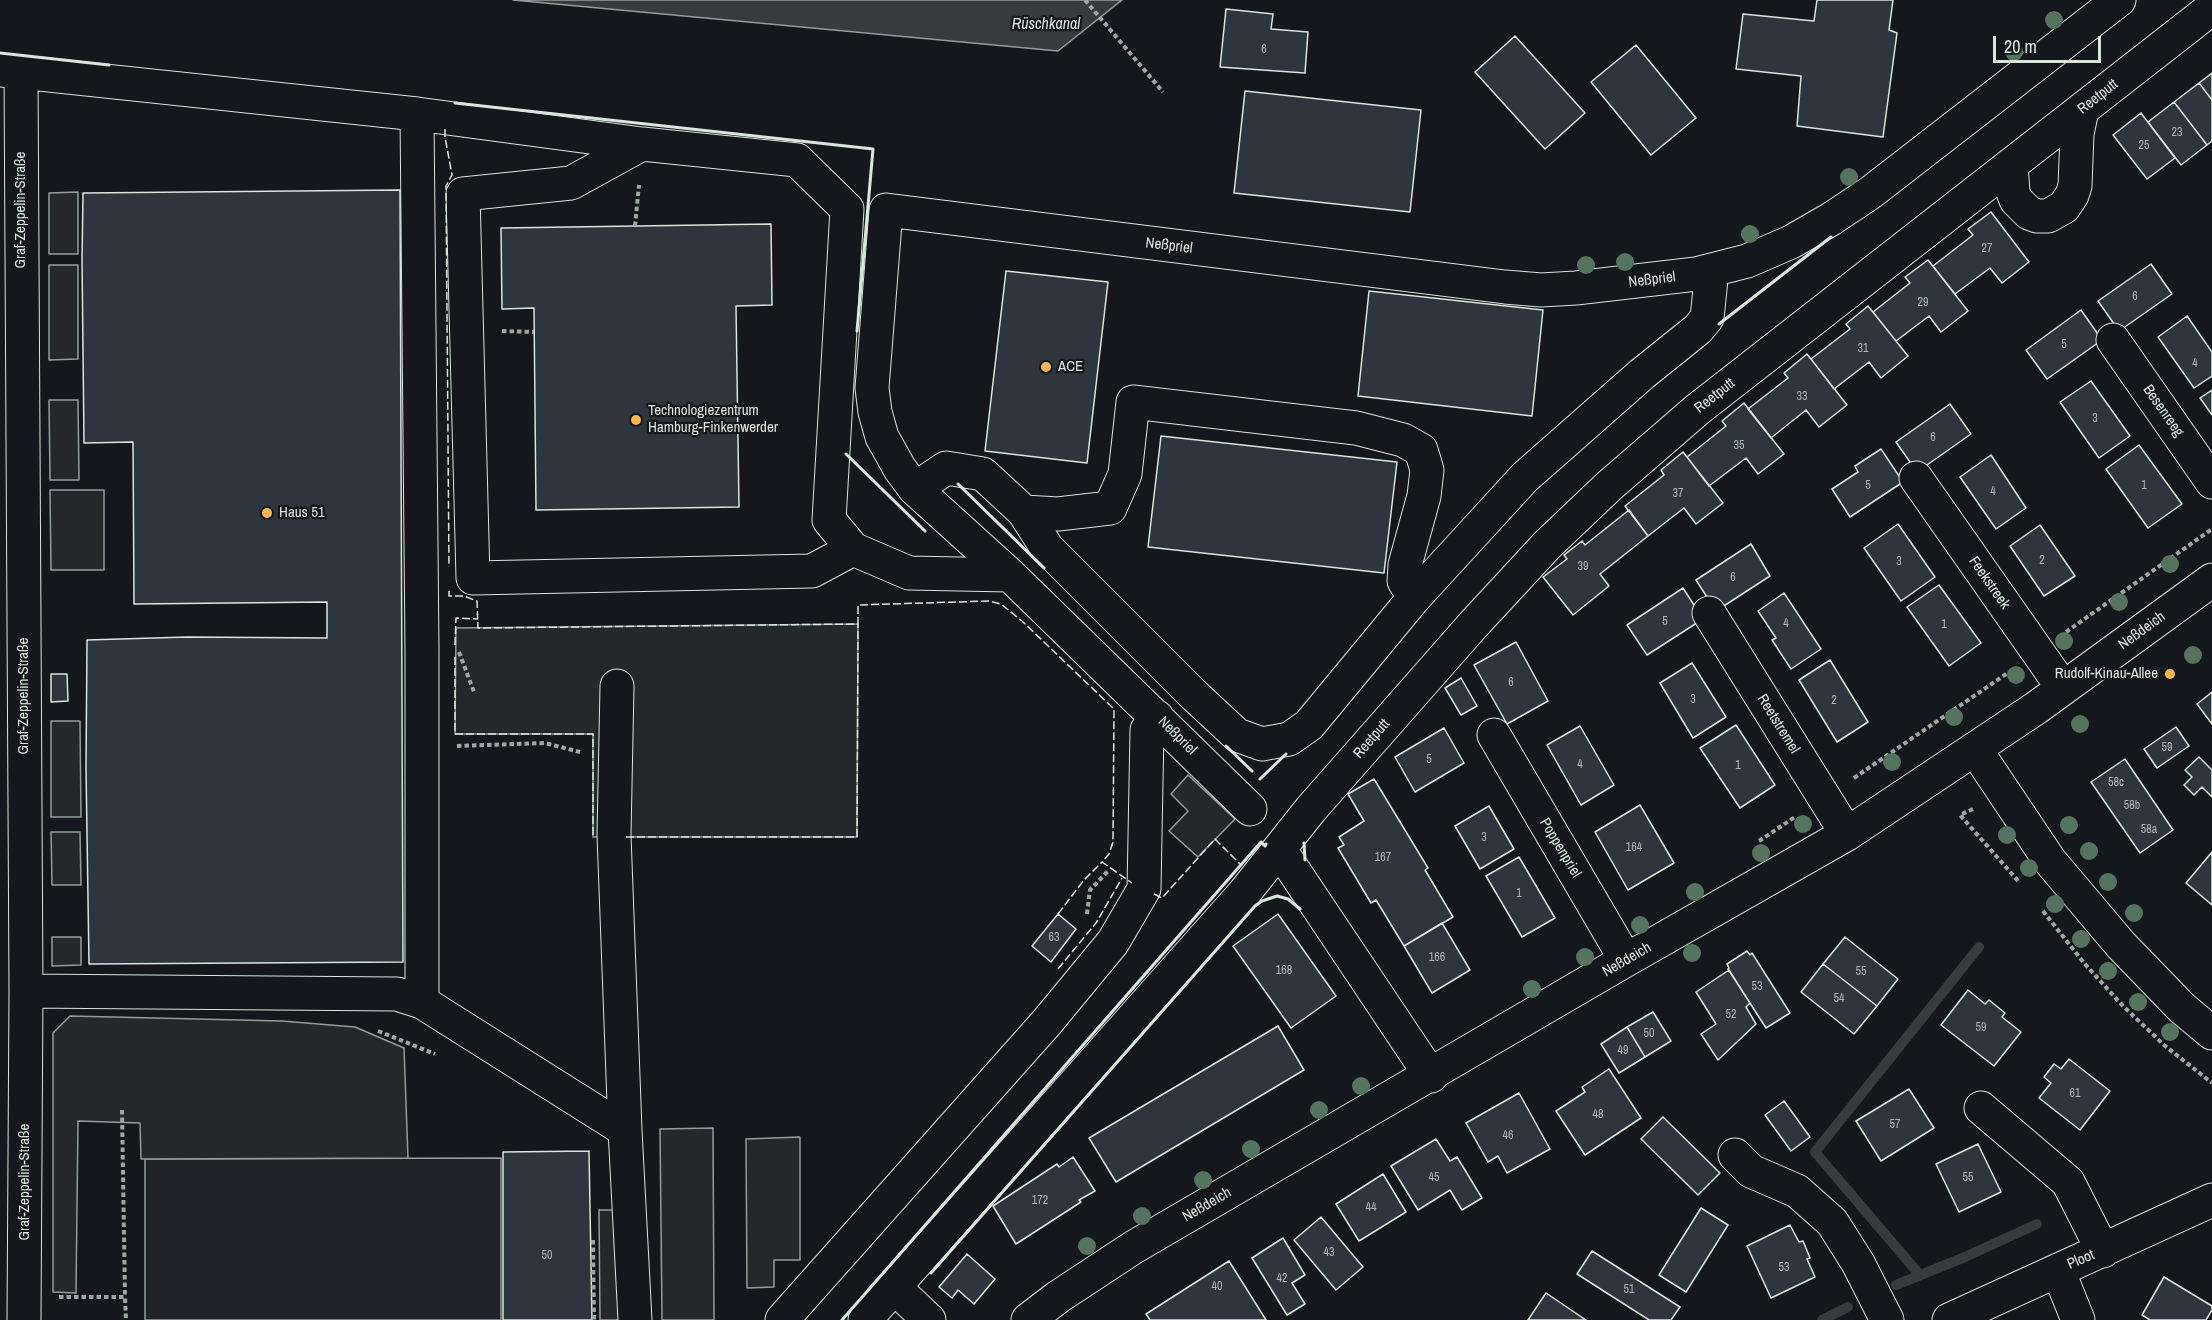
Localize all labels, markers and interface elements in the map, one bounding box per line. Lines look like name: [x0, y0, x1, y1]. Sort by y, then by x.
water label: Rüschkanal: [1012, 15, 1080, 35]
scale bar: [1996, 24, 2104, 62]
text: 20 m: [2004, 34, 2037, 59]
house number: 6: [1261, 43, 1267, 57]
street label: Reetputt: [2074, 76, 2122, 118]
house number: 23: [2172, 126, 2182, 140]
house number: 25: [2139, 139, 2149, 153]
street label: Graf-Zeppelin-Straße: [12, 152, 30, 268]
street label: Neßpriel: [1144, 234, 1194, 258]
house number: 27: [1982, 242, 1992, 256]
street label: Neßpriel: [1627, 268, 1677, 292]
house number: 6: [2132, 290, 2138, 304]
house number: 29: [1918, 296, 1928, 310]
house number: 5: [2061, 338, 2067, 352]
house number: 31: [1858, 342, 1868, 356]
house number: 4: [2192, 357, 2198, 371]
place label: ACE: [1058, 358, 1083, 376]
marker: ACE: [1039, 360, 1053, 374]
street label: Reetputt: [1691, 375, 1739, 417]
street label: Besenreeg: [2139, 381, 2187, 441]
house number: 33: [1797, 390, 1807, 404]
place label: Technologiezentrum Hamburg-Finkenwerder: [648, 402, 778, 437]
house number: 3: [2092, 412, 2098, 426]
marker: Technologiezentrum Hamburg-Finkenwerder: [629, 413, 643, 427]
house number: 6: [1930, 431, 1936, 445]
house number: 35: [1734, 439, 1744, 453]
house number: 5: [1865, 479, 1871, 493]
house number: 1: [2141, 479, 2147, 493]
house number: 4: [1990, 485, 1996, 499]
house number: 37: [1673, 487, 1683, 501]
place label: Haus 51: [279, 504, 325, 522]
marker: Haus 51: [260, 506, 274, 520]
street label: Feekstreek: [1964, 553, 2014, 613]
house number: 2: [2039, 554, 2045, 568]
house number: 3: [1896, 555, 1902, 569]
house number: 39: [1578, 560, 1588, 574]
house number: 6: [1730, 571, 1736, 585]
street label: Neßdeich: [2115, 608, 2169, 654]
house number: 5: [1662, 615, 1668, 629]
house number: 4: [1783, 617, 1789, 631]
house number: 1: [1941, 618, 1947, 632]
street label: Graf-Zeppelin-Straße: [15, 638, 33, 754]
place label: Rudolf-Kinau-Allee: [2055, 665, 2158, 683]
marker: Rudolf-Kinau-Allee: [2163, 667, 2177, 681]
house number: 6: [1508, 676, 1514, 690]
street label: Reetstremel: [1753, 691, 1803, 757]
house number: 3: [1690, 693, 1696, 707]
house number: 2: [1831, 694, 1837, 708]
street label: Neßpriel: [1154, 713, 1200, 759]
street label: Reetputt: [1350, 716, 1394, 762]
house number: 59: [2162, 741, 2172, 755]
house number: 5: [1426, 753, 1432, 767]
house number: 4: [1577, 758, 1583, 772]
house number: 1: [1735, 759, 1741, 773]
house number: 58c: [2108, 776, 2124, 790]
house number: 58b: [2124, 799, 2140, 813]
street label: Poppenpriel: [1535, 815, 1585, 881]
house number: 58a: [2141, 823, 2157, 837]
house number: 3: [1481, 831, 1487, 845]
house number: 164: [1626, 841, 1642, 855]
house number: 167: [1375, 851, 1391, 865]
house number: 1: [1516, 887, 1522, 901]
house number: 63: [1049, 931, 1059, 945]
street label: Neßdeich: [1599, 939, 1655, 981]
house number: 166: [1429, 951, 1445, 965]
house number: 168: [1276, 964, 1292, 978]
house number: 55: [1856, 965, 1866, 979]
house number: 53: [1752, 980, 1762, 994]
house number: 54: [1834, 992, 1844, 1006]
house number: 52: [1726, 1008, 1736, 1022]
house number: 59: [1976, 1021, 1986, 1035]
house number: 50: [1644, 1027, 1654, 1041]
house number: 49: [1618, 1044, 1628, 1058]
house number: 61: [2070, 1087, 2080, 1101]
house number: 48: [1593, 1108, 1603, 1122]
house number: 57: [1890, 1118, 1900, 1132]
street label: Graf-Zeppelin-Straße: [16, 1124, 34, 1240]
house number: 46: [1503, 1129, 1513, 1143]
house number: 45: [1429, 1171, 1439, 1185]
house number: 55: [1963, 1171, 1973, 1185]
street label: Neßdeich: [1179, 1184, 1235, 1226]
house number: 172: [1032, 1194, 1048, 1208]
house number: 44: [1366, 1201, 1376, 1215]
house number: 43: [1324, 1246, 1334, 1260]
street label: Ploot: [2065, 1246, 2097, 1274]
house number: 50: [542, 1249, 552, 1263]
house number: 53: [1779, 1261, 1789, 1275]
house number: 42: [1277, 1272, 1287, 1286]
house number: 40: [1212, 1280, 1222, 1294]
house number: 51: [1624, 1283, 1634, 1297]

